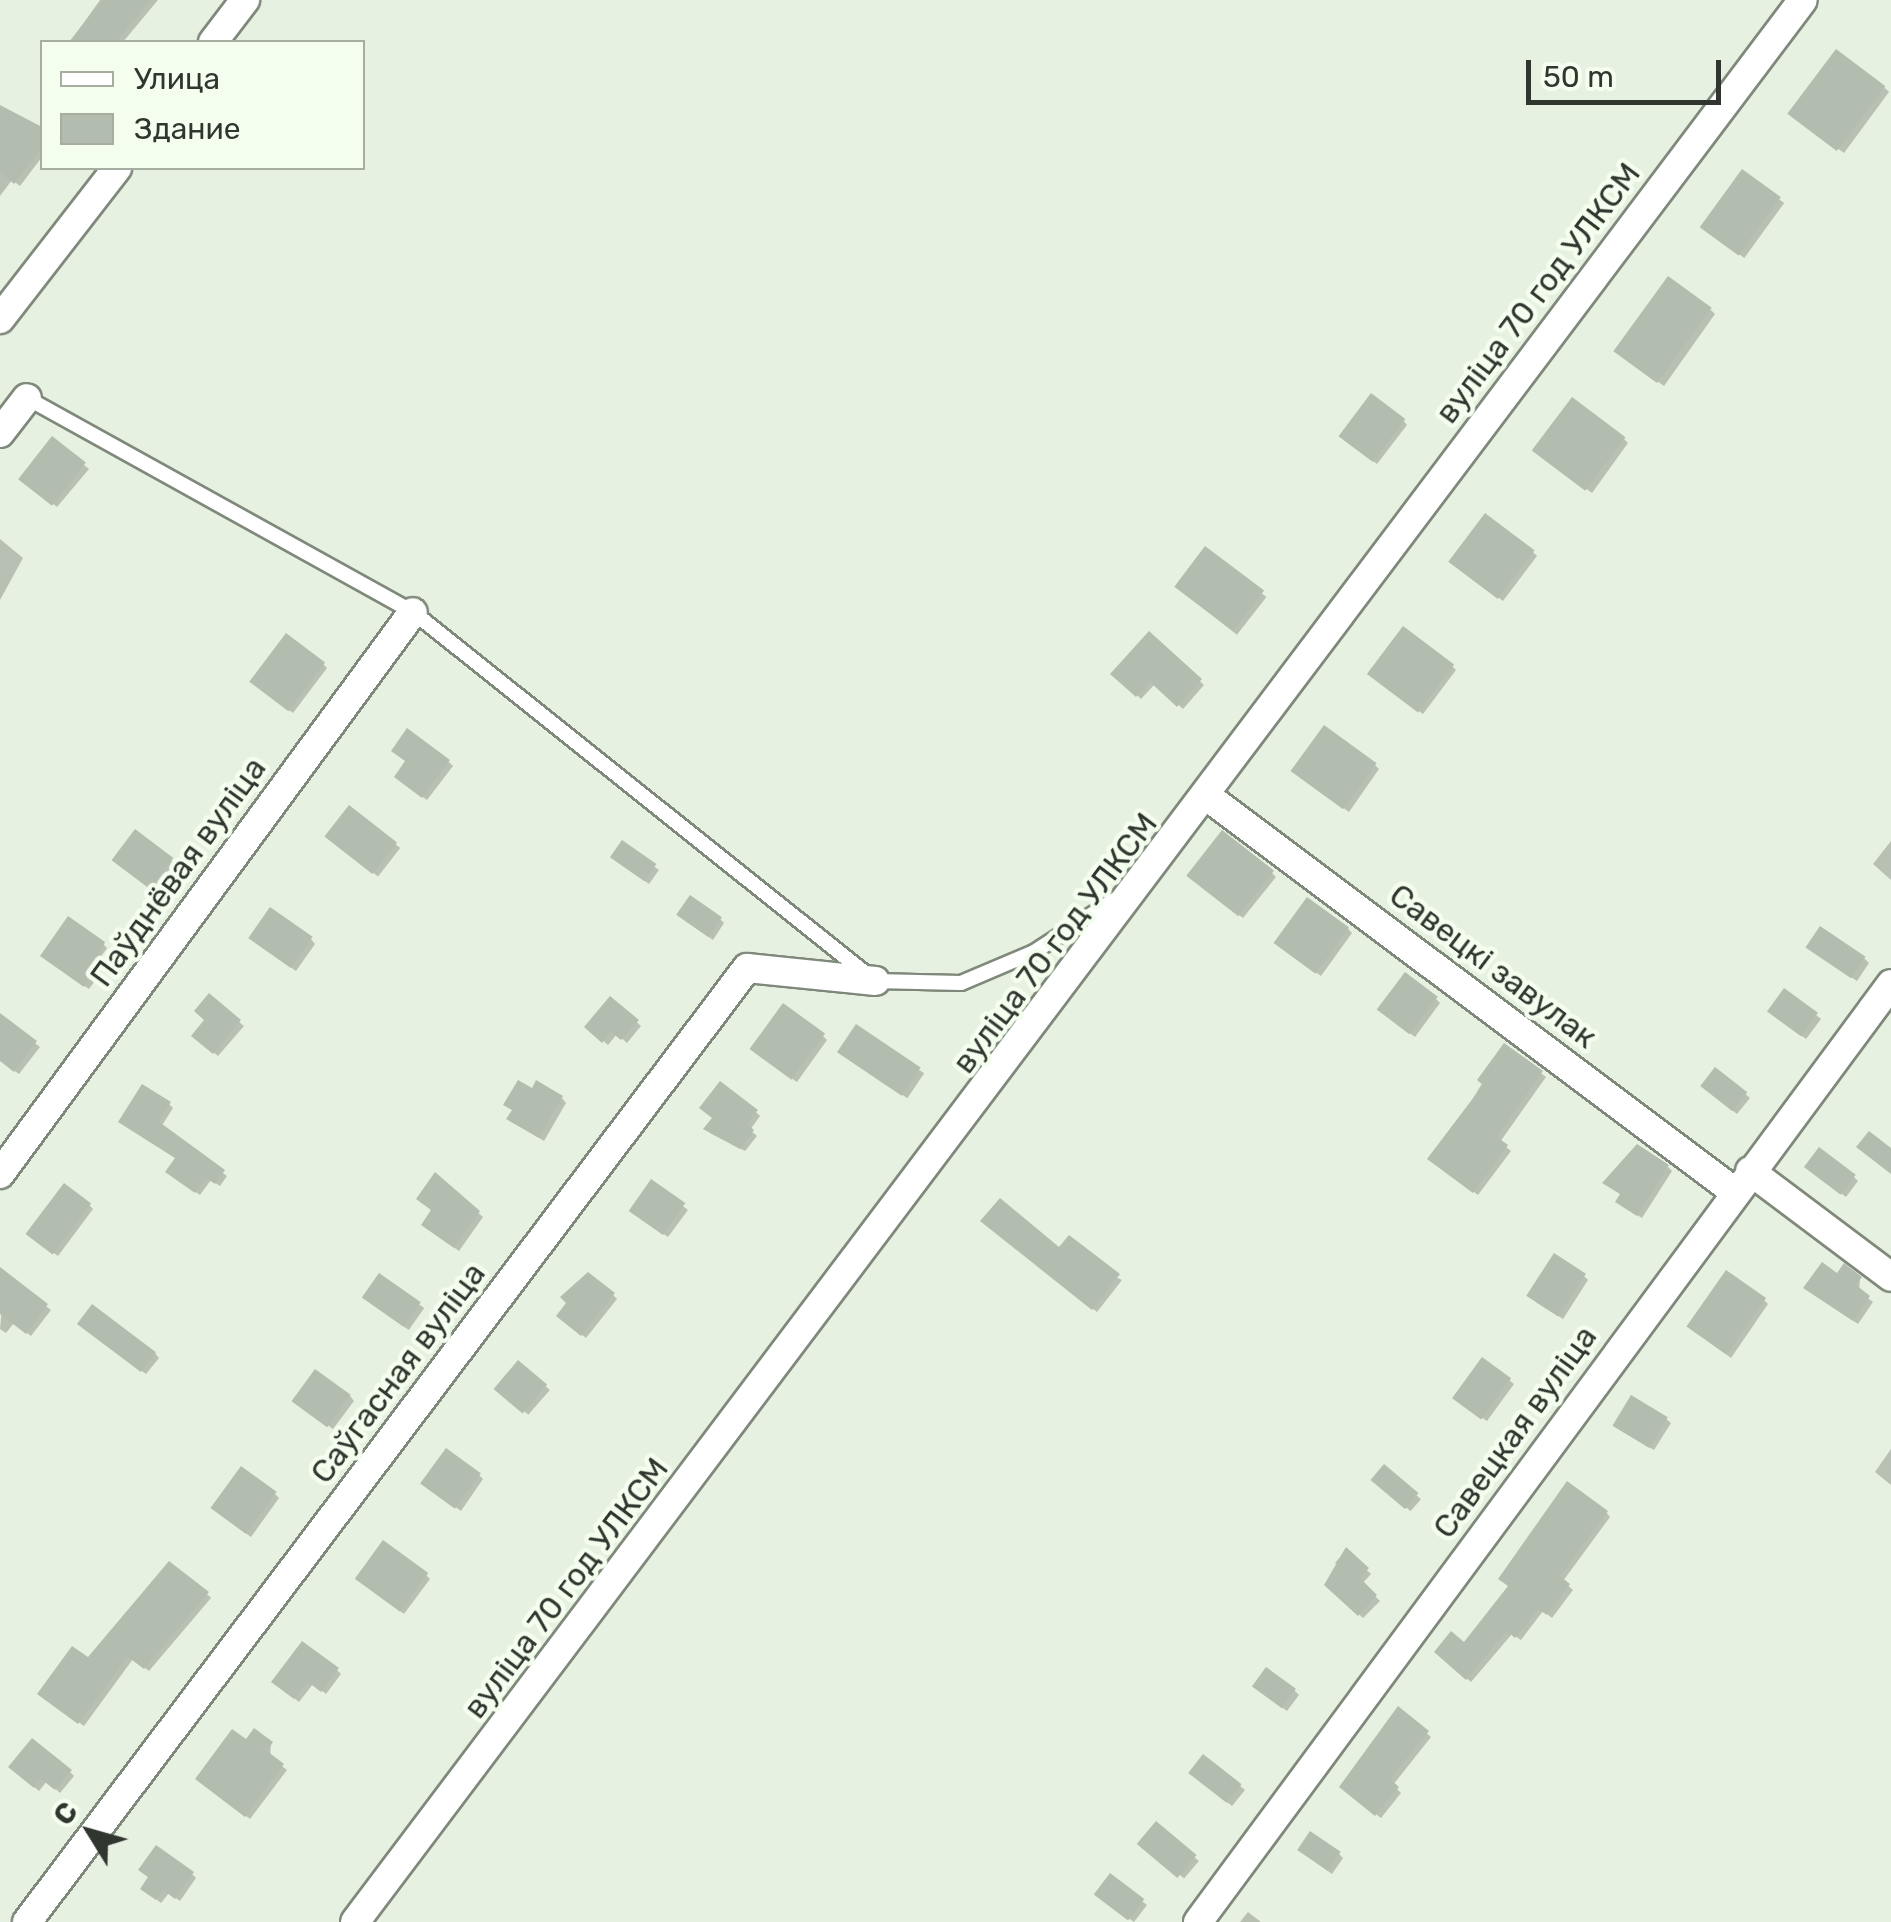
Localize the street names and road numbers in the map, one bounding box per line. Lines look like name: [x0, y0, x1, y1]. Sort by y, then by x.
street label: вуліца 70 год УЛКСМ: [1428, 155, 1648, 431]
street label: Паўднёвая вуліца: [82, 750, 274, 994]
street label: вуліца 70 год УЛКСМ: [945, 805, 1165, 1081]
street label: Савецкі завулак: [1382, 876, 1604, 1056]
street label: Саўгасная вуліца: [303, 1255, 493, 1491]
street label: Савецкая вуліца: [1425, 1318, 1605, 1546]
street label: вуліца 70 год УЛКСМ: [456, 1450, 676, 1726]

